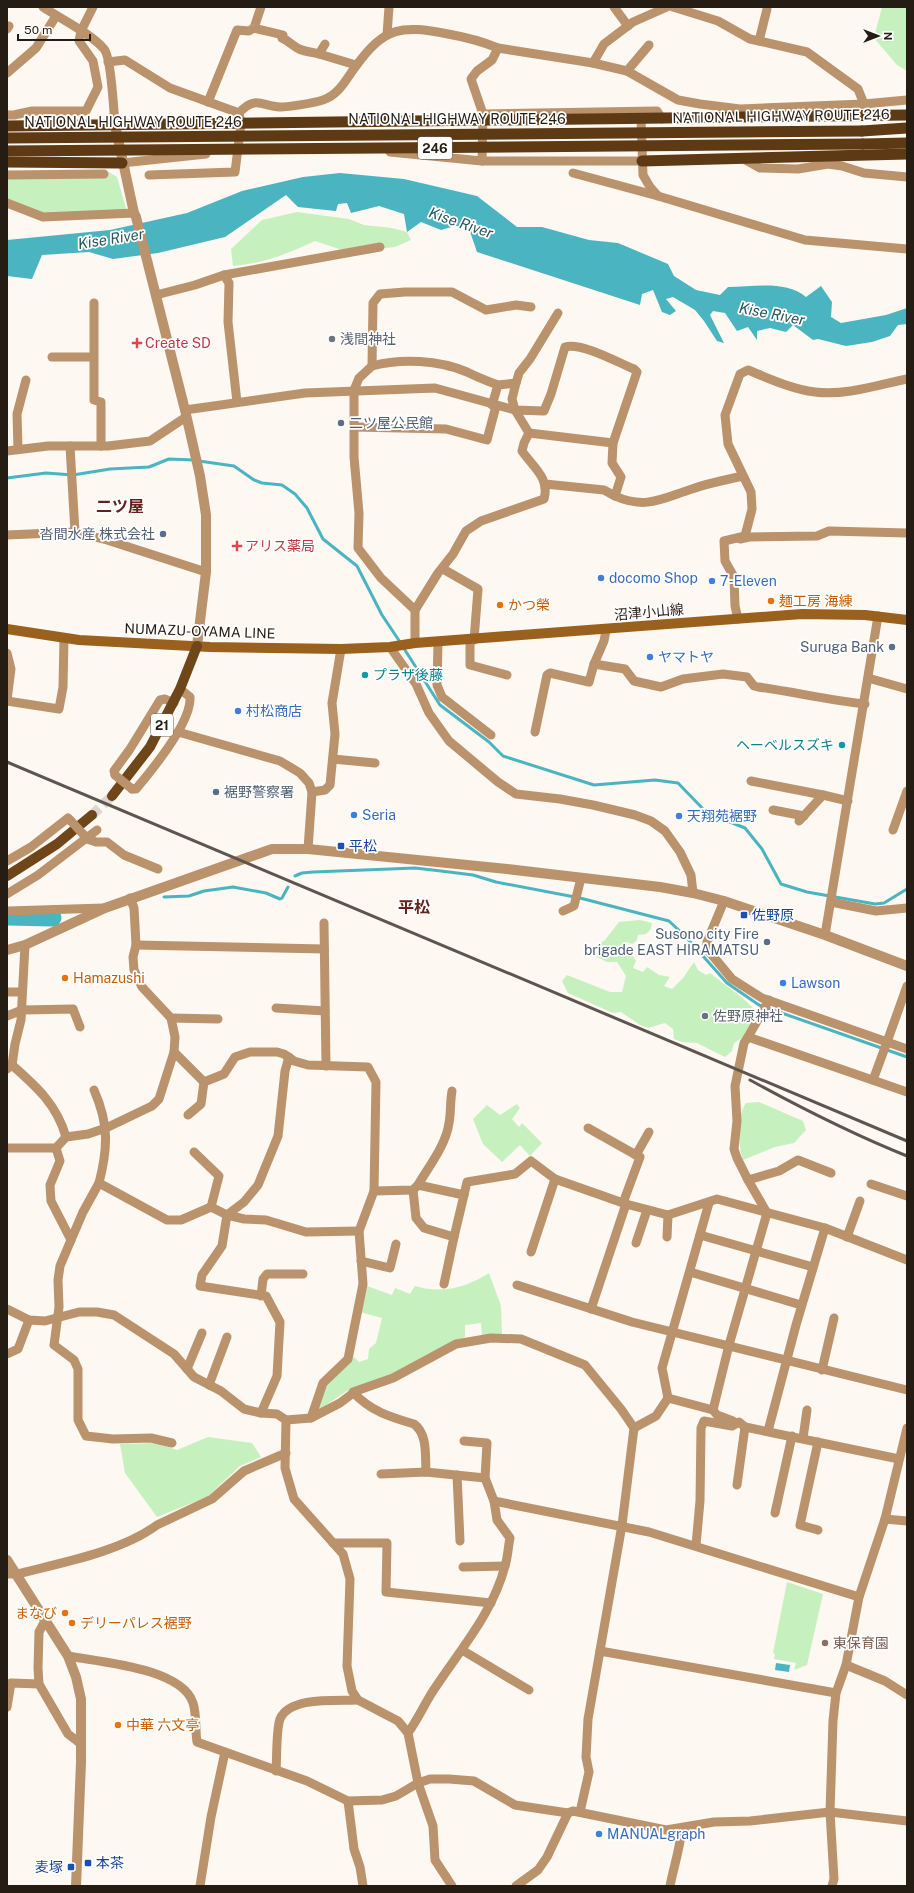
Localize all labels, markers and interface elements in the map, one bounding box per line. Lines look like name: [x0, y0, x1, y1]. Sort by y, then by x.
scale bar: [18, 16, 90, 42]
north arrow: [858, 16, 898, 56]
text: 50 m: [24, 23, 52, 37]
text: N: [882, 32, 894, 40]
street label: NATIONAL HIGHWAY ROUTE 246: [672, 106, 890, 126]
street label: NATIONAL HIGHWAY ROUTE 246: [348, 111, 566, 127]
street label: NATIONAL HIGHWAY ROUTE 246: [24, 114, 242, 130]
road number: 246: [418, 137, 452, 159]
water label: Kise River: [427, 204, 496, 242]
water label: Kise River: [77, 225, 146, 252]
water label: Kise River: [738, 299, 807, 328]
place label: 浅間神社: [340, 331, 396, 347]
marker: 浅間神社: [327, 334, 337, 344]
place label: Create SD: [145, 335, 211, 351]
marker: Create SD: [132, 338, 142, 348]
place label: 二ツ屋公民館: [349, 415, 433, 431]
marker: 二ツ屋公民館: [336, 418, 346, 428]
district label: 二ツ屋: [96, 497, 144, 516]
place label: 沓間水産 株式会社: [40, 526, 155, 542]
marker: 沓間水産 株式会社: [158, 529, 168, 539]
place label: アリス薬局: [245, 538, 315, 554]
marker: アリス薬局: [232, 541, 242, 551]
place label: docomo Shop: [609, 570, 698, 586]
marker: docomo Shop: [596, 573, 606, 583]
place label: 7-Eleven: [720, 573, 777, 589]
marker: 7-Eleven: [707, 576, 717, 586]
place label: 麺工房 海練: [779, 593, 852, 609]
marker: 麺工房 海練: [766, 596, 776, 606]
place label: かつ榮: [508, 597, 550, 613]
marker: かつ榮: [495, 600, 505, 610]
street label: 沼津小山線: [613, 601, 685, 623]
street label: NUMAZU-OYAMA LINE: [124, 620, 276, 642]
place label: Suruga Bank: [800, 639, 884, 655]
marker: Suruga Bank: [887, 642, 897, 652]
place label: ヤマトヤ: [658, 649, 714, 665]
marker: ヤマトヤ: [645, 652, 655, 662]
place label: プラザ後藤: [373, 667, 443, 683]
marker: プラザ後藤: [360, 670, 370, 680]
place label: 村松商店: [246, 703, 302, 719]
marker: 村松商店: [233, 706, 243, 716]
road number: 21: [151, 714, 173, 736]
place label: ヘーベルスズキ: [736, 737, 834, 753]
marker: ヘーベルスズキ: [837, 740, 847, 750]
place label: 裾野警察署: [224, 784, 294, 800]
marker: 裾野警察署: [211, 787, 221, 797]
place label: Seria: [362, 807, 396, 823]
place label: 天翔苑裾野: [687, 808, 757, 824]
marker: Seria: [349, 810, 359, 820]
marker: 天翔苑裾野: [674, 811, 684, 821]
place label: 平松: [349, 838, 377, 854]
marker: 平松: [336, 841, 346, 851]
district label: 平松: [398, 898, 430, 917]
place label: 佐野原: [752, 907, 794, 923]
marker: 佐野原: [739, 910, 749, 920]
place label: Susono city Fire brigade EAST HIRAMATSU: [584, 926, 759, 958]
marker: Susono city Fire brigade EAST HIRAMATSU: [762, 937, 772, 947]
place label: Hamazushi: [73, 970, 145, 986]
marker: Hamazushi: [60, 973, 70, 983]
place label: Lawson: [791, 975, 840, 991]
marker: Lawson: [778, 978, 788, 988]
place label: 佐野原神社: [713, 1008, 783, 1024]
marker: 佐野原神社: [700, 1011, 710, 1021]
place label: まなび: [15, 1605, 57, 1621]
marker: まなび: [60, 1608, 70, 1618]
place label: デリーパレス裾野: [80, 1615, 192, 1631]
marker: デリーパレス裾野: [67, 1618, 77, 1628]
place label: 東保育園: [833, 1635, 889, 1651]
marker: 東保育園: [820, 1638, 830, 1648]
place label: 中華 六文亭: [126, 1717, 199, 1733]
marker: 中華 六文亭: [113, 1720, 123, 1730]
place label: MANUALgraph: [607, 1826, 705, 1842]
marker: MANUALgraph: [594, 1829, 604, 1839]
place label: 本茶: [96, 1855, 124, 1871]
marker: 本茶: [83, 1858, 93, 1868]
place label: 麦塚: [35, 1859, 63, 1875]
marker: 麦塚: [66, 1862, 76, 1872]

